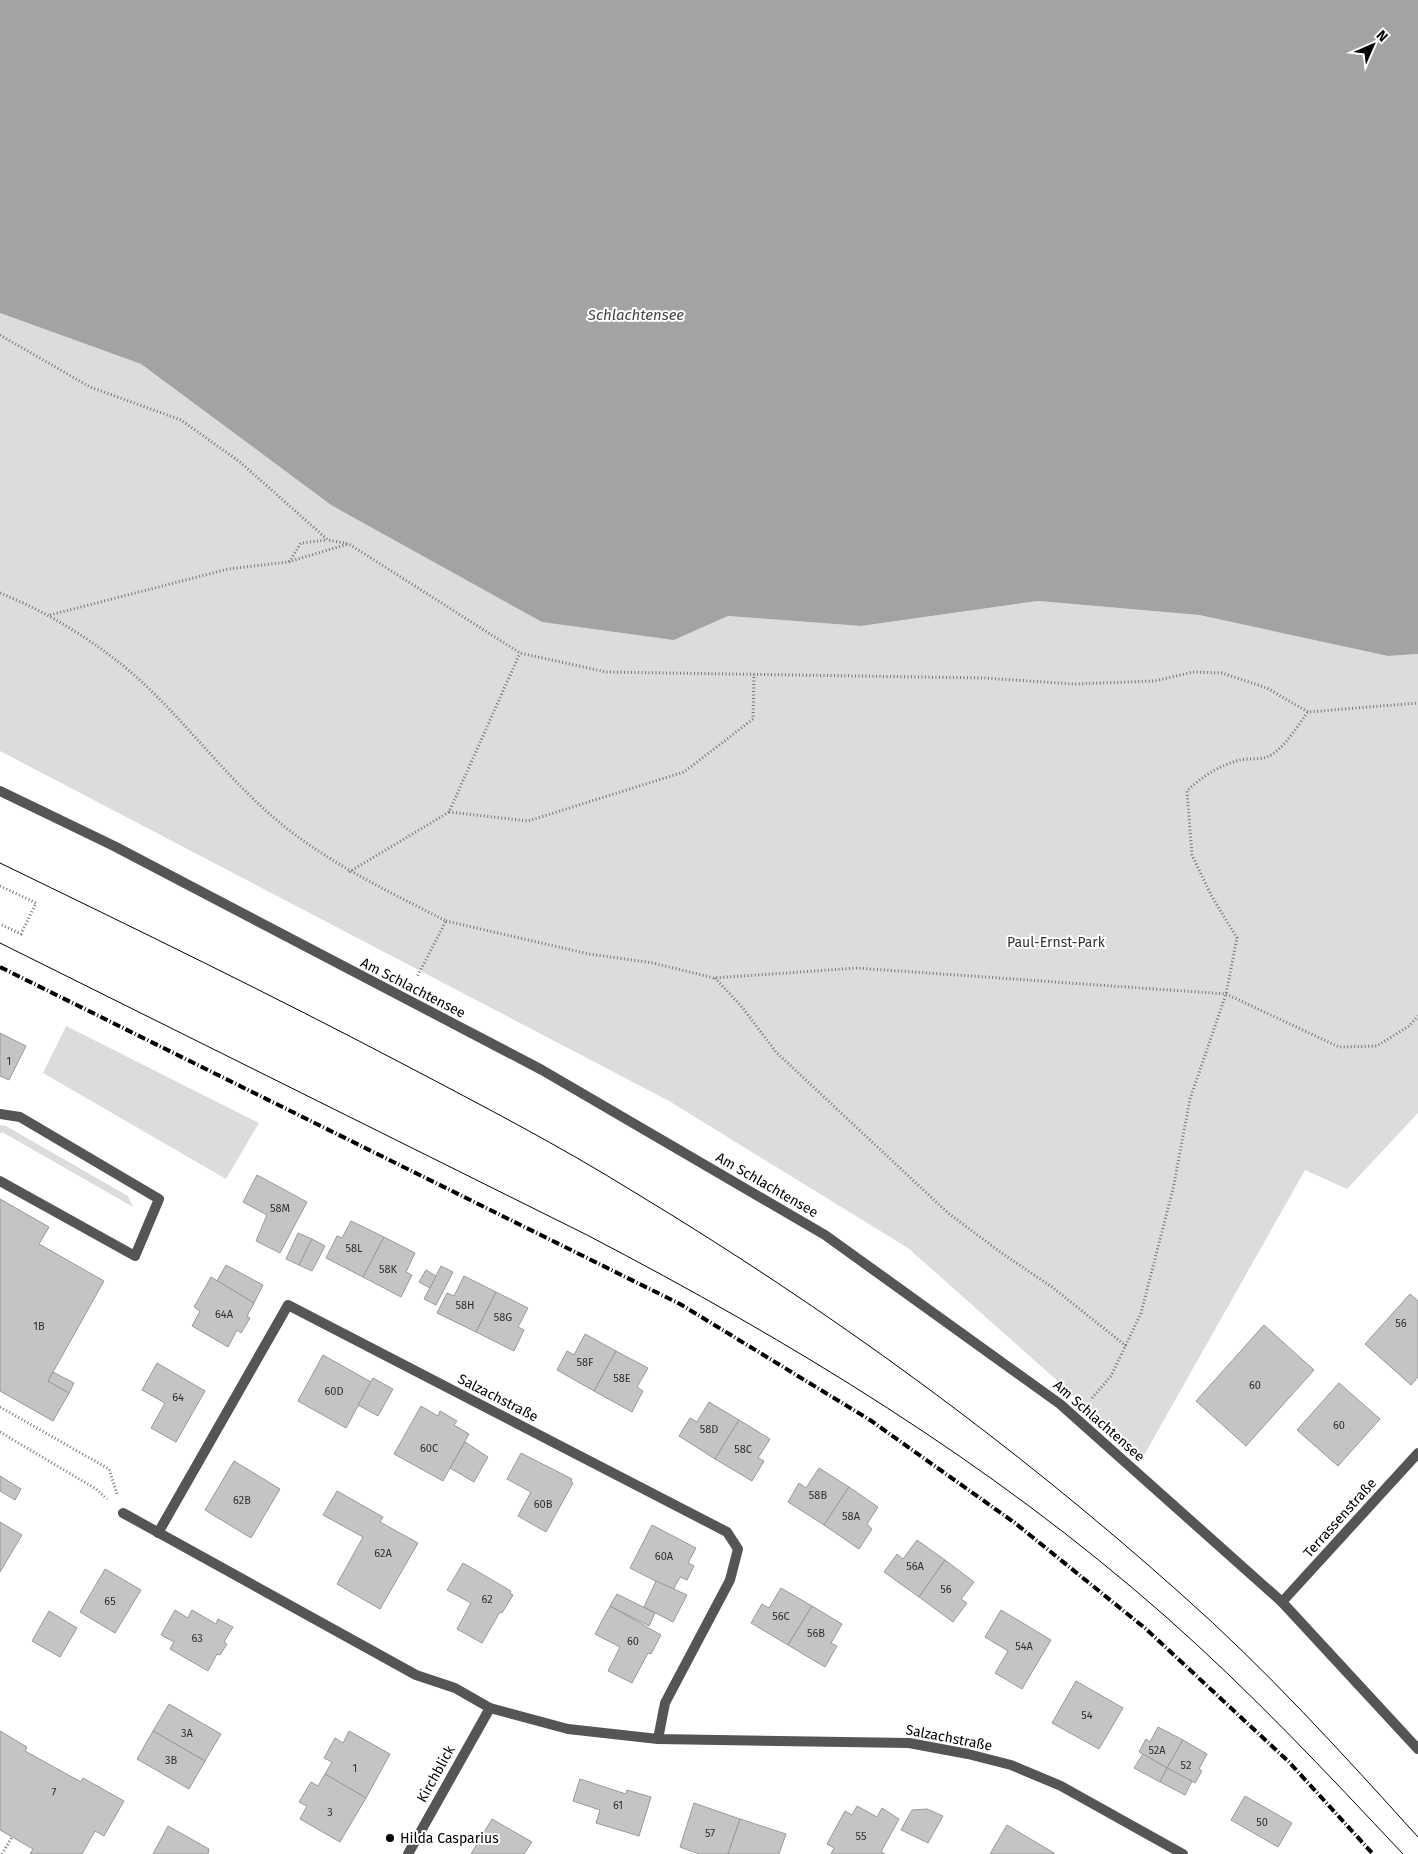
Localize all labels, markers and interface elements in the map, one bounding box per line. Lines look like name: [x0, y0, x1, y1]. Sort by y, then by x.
north arrow: [1348, 20, 1398, 70]
text: N: [1373, 27, 1391, 45]
water label: Schlachtensee: [587, 306, 684, 324]
park label: Paul-Ernst-Park: [1007, 934, 1106, 951]
street label: Am Schlachtensee: [358, 954, 468, 1022]
house number: 1: [7, 1055, 11, 1068]
street label: Am Schlachtensee: [713, 1149, 821, 1221]
house number: 58M: [270, 1202, 290, 1215]
house number: 58L: [345, 1242, 363, 1255]
house number: 58K: [379, 1263, 398, 1276]
house number: 58H: [455, 1299, 475, 1312]
house number: 64A: [215, 1308, 234, 1321]
house number: 58G: [494, 1311, 512, 1324]
house number: 56: [1395, 1317, 1407, 1330]
house number: 1B: [33, 1320, 45, 1333]
house number: 58F: [577, 1356, 594, 1369]
street label: Salzachstraße: [455, 1370, 541, 1426]
house number: 58E: [613, 1372, 631, 1385]
street label: Am Schlachtensee: [1050, 1377, 1148, 1465]
house number: 60: [1249, 1379, 1261, 1392]
house number: 60D: [324, 1385, 344, 1398]
house number: 64: [172, 1391, 184, 1404]
house number: 60: [1333, 1419, 1345, 1432]
house number: 58D: [700, 1423, 718, 1436]
house number: 60C: [420, 1442, 438, 1455]
house number: 58C: [734, 1443, 752, 1456]
street label: Terrassenstraße: [1300, 1475, 1380, 1561]
house number: 58B: [809, 1489, 827, 1502]
house number: 62B: [233, 1494, 251, 1507]
house number: 60B: [534, 1498, 553, 1511]
house number: 58A: [842, 1510, 861, 1523]
house number: 62A: [374, 1547, 392, 1560]
house number: 60A: [655, 1550, 674, 1563]
house number: 56A: [906, 1560, 925, 1573]
house number: 56: [940, 1583, 952, 1596]
house number: 62: [481, 1593, 493, 1606]
house number: 65: [104, 1595, 116, 1608]
house number: 56C: [772, 1610, 790, 1623]
house number: 56B: [807, 1627, 825, 1640]
house number: 63: [191, 1632, 203, 1645]
house number: 60: [627, 1635, 639, 1648]
house number: 54A: [1015, 1640, 1034, 1653]
house number: 54: [1081, 1709, 1093, 1722]
street label: Salzachstraße: [904, 1721, 994, 1755]
house number: 3A: [181, 1727, 194, 1740]
street label: Kirchblick: [413, 1742, 459, 1805]
house number: 52A: [1148, 1744, 1166, 1757]
house number: 3B: [165, 1754, 177, 1767]
house number: 52: [1181, 1759, 1191, 1772]
house number: 1: [353, 1762, 357, 1775]
house number: 7: [52, 1786, 57, 1799]
house number: 61: [613, 1799, 623, 1812]
house number: 3: [327, 1806, 333, 1819]
house number: 50: [1256, 1816, 1268, 1829]
house number: 57: [705, 1827, 715, 1840]
place label: Hilda Casparius: [400, 1830, 499, 1847]
house number: 55: [856, 1830, 867, 1843]
marker: Hilda Casparius: [384, 1832, 396, 1844]

